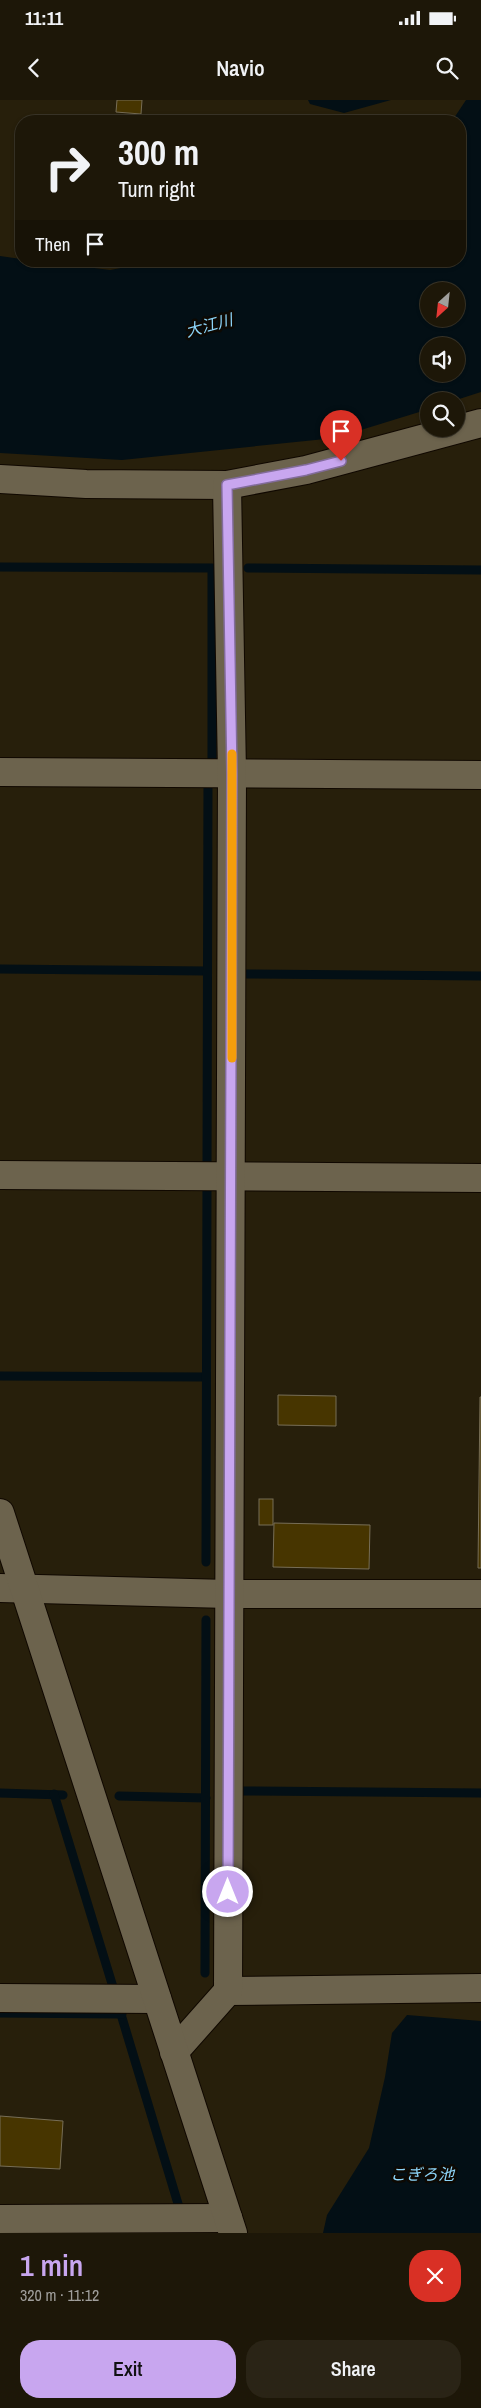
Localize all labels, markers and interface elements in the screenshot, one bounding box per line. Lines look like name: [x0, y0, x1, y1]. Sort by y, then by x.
text: 11:11: [25, 5, 63, 31]
text: Navio: [216, 53, 265, 83]
icon: back: [20, 54, 48, 82]
icon: search: [433, 54, 461, 82]
text: 300 m: [118, 129, 199, 176]
icon: right: [35, 135, 100, 200]
text: Turn right: [118, 174, 195, 204]
icon: arrive: [81, 230, 109, 258]
text: Then: [35, 231, 71, 257]
north arrow: [420, 282, 465, 328]
map controls: [420, 282, 465, 437]
water label: 大江川: [183, 308, 237, 342]
button: sound: [420, 337, 465, 382]
button: search: [420, 392, 465, 437]
pin: [320, 410, 362, 461]
icon: arrive: [327, 417, 355, 445]
position arrow: [201, 1865, 253, 1917]
water label: こぎろ池: [390, 2163, 456, 2185]
text: 1 min: [20, 2245, 83, 2285]
button: close: [409, 2250, 461, 2302]
text: 320 m · 11:12: [20, 2284, 99, 2306]
button: Exit: [20, 2340, 236, 2398]
button: Share: [246, 2340, 461, 2398]

